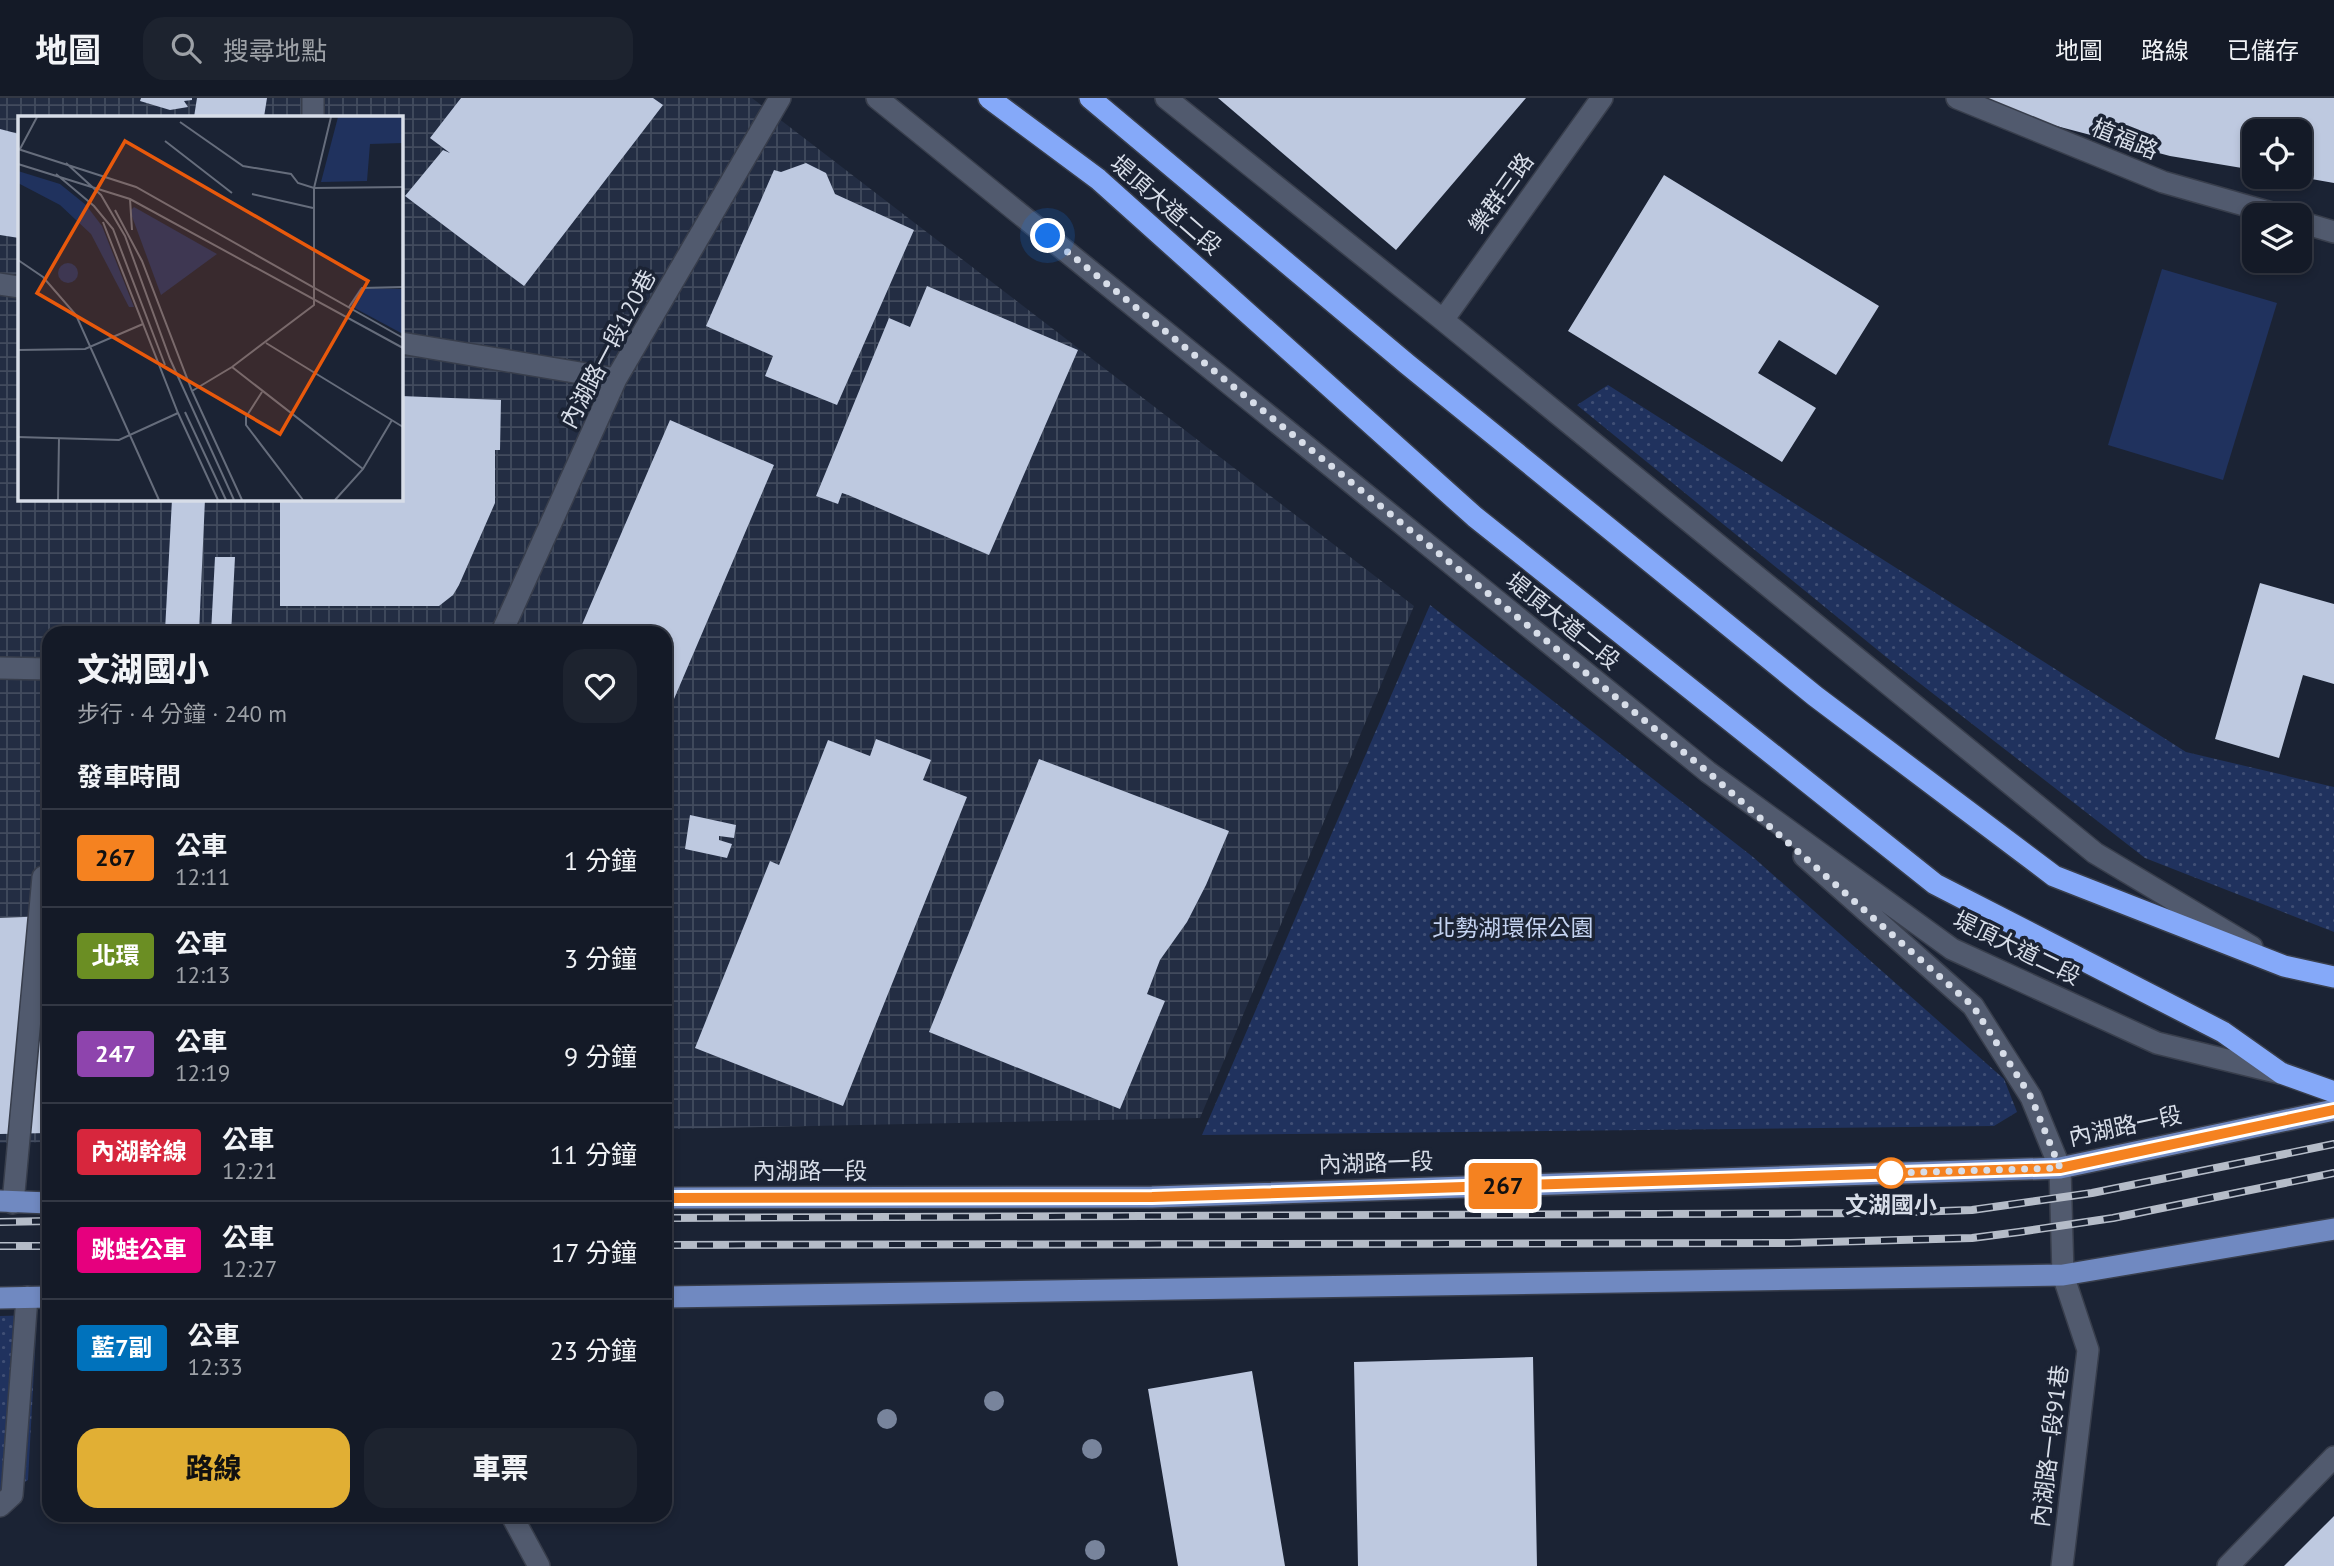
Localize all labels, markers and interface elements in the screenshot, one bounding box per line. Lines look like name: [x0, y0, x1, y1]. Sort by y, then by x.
search box: [143, 17, 633, 80]
text: 地圖: [35, 28, 101, 71]
icon: search: [167, 29, 205, 67]
text: 搜尋地點: [223, 34, 327, 67]
text: 地圖: [2055, 35, 2103, 66]
text: 路線: [2141, 35, 2189, 66]
text: 已儲存: [2227, 35, 2299, 66]
street label: 植福路: [2088, 112, 2163, 165]
inset map: [18, 116, 402, 500]
map controls: [2242, 119, 2312, 273]
button: locate: [2242, 119, 2312, 189]
street label: 樂群三路: [1462, 147, 1539, 238]
street label: 堤頂大道二段: [1105, 148, 1228, 261]
button: layers: [2242, 203, 2312, 273]
your location: [1030, 218, 1065, 253]
street label: 內湖路一段120巷: [554, 264, 662, 433]
street label: 堤頂大道二段: [1501, 566, 1626, 675]
text: 文湖國小: [77, 647, 209, 690]
button: heart: [563, 649, 637, 723]
text: 步行 · 4 分鐘 · 240 m: [77, 699, 287, 728]
text: 發車時間: [77, 760, 181, 793]
text: 公車: [175, 829, 227, 862]
text: 267: [95, 842, 136, 873]
text: 1 分鐘: [564, 844, 637, 877]
text: 12:11: [175, 862, 230, 891]
street label: 堤頂大道二段: [1949, 904, 2086, 991]
park label: 北勢湖環保公園: [1433, 913, 1594, 942]
text: 公車: [175, 927, 227, 960]
text: 北環: [92, 940, 140, 971]
text: 3 分鐘: [564, 942, 637, 975]
text: 12:13: [175, 960, 230, 989]
text: 公車: [175, 1025, 227, 1058]
text: 247: [95, 1038, 136, 1069]
text: 9 分鐘: [564, 1040, 637, 1073]
text: 12:19: [175, 1058, 230, 1087]
street label: 內湖路一段: [2066, 1099, 2184, 1152]
text: 公車: [222, 1123, 274, 1156]
text: 內湖幹線: [91, 1136, 187, 1167]
text: 11 分鐘: [550, 1138, 637, 1171]
street label: 內湖路一段: [1318, 1146, 1434, 1179]
text: 12:21: [222, 1156, 277, 1185]
street label: 內湖路一段: [753, 1156, 868, 1185]
marker: 文湖國小: [1876, 1158, 1906, 1188]
line badge: 267: [1463, 1163, 1543, 1209]
text: 267: [1483, 1170, 1523, 1201]
place label: 文湖國小: [1845, 1190, 1937, 1219]
text: 公車: [222, 1221, 274, 1254]
text: 跳蛙公車: [91, 1234, 187, 1265]
text: 17 分鐘: [551, 1236, 637, 1269]
text: 12:27: [222, 1254, 277, 1283]
text: 公車: [188, 1319, 240, 1352]
text: 藍7副: [91, 1332, 153, 1363]
text: 23 分鐘: [550, 1334, 637, 1367]
text: 12:33: [188, 1352, 243, 1381]
street label: 內湖路一段91巷: [2025, 1363, 2074, 1529]
button: 路線: [77, 1428, 350, 1508]
button: 車票: [364, 1428, 637, 1508]

